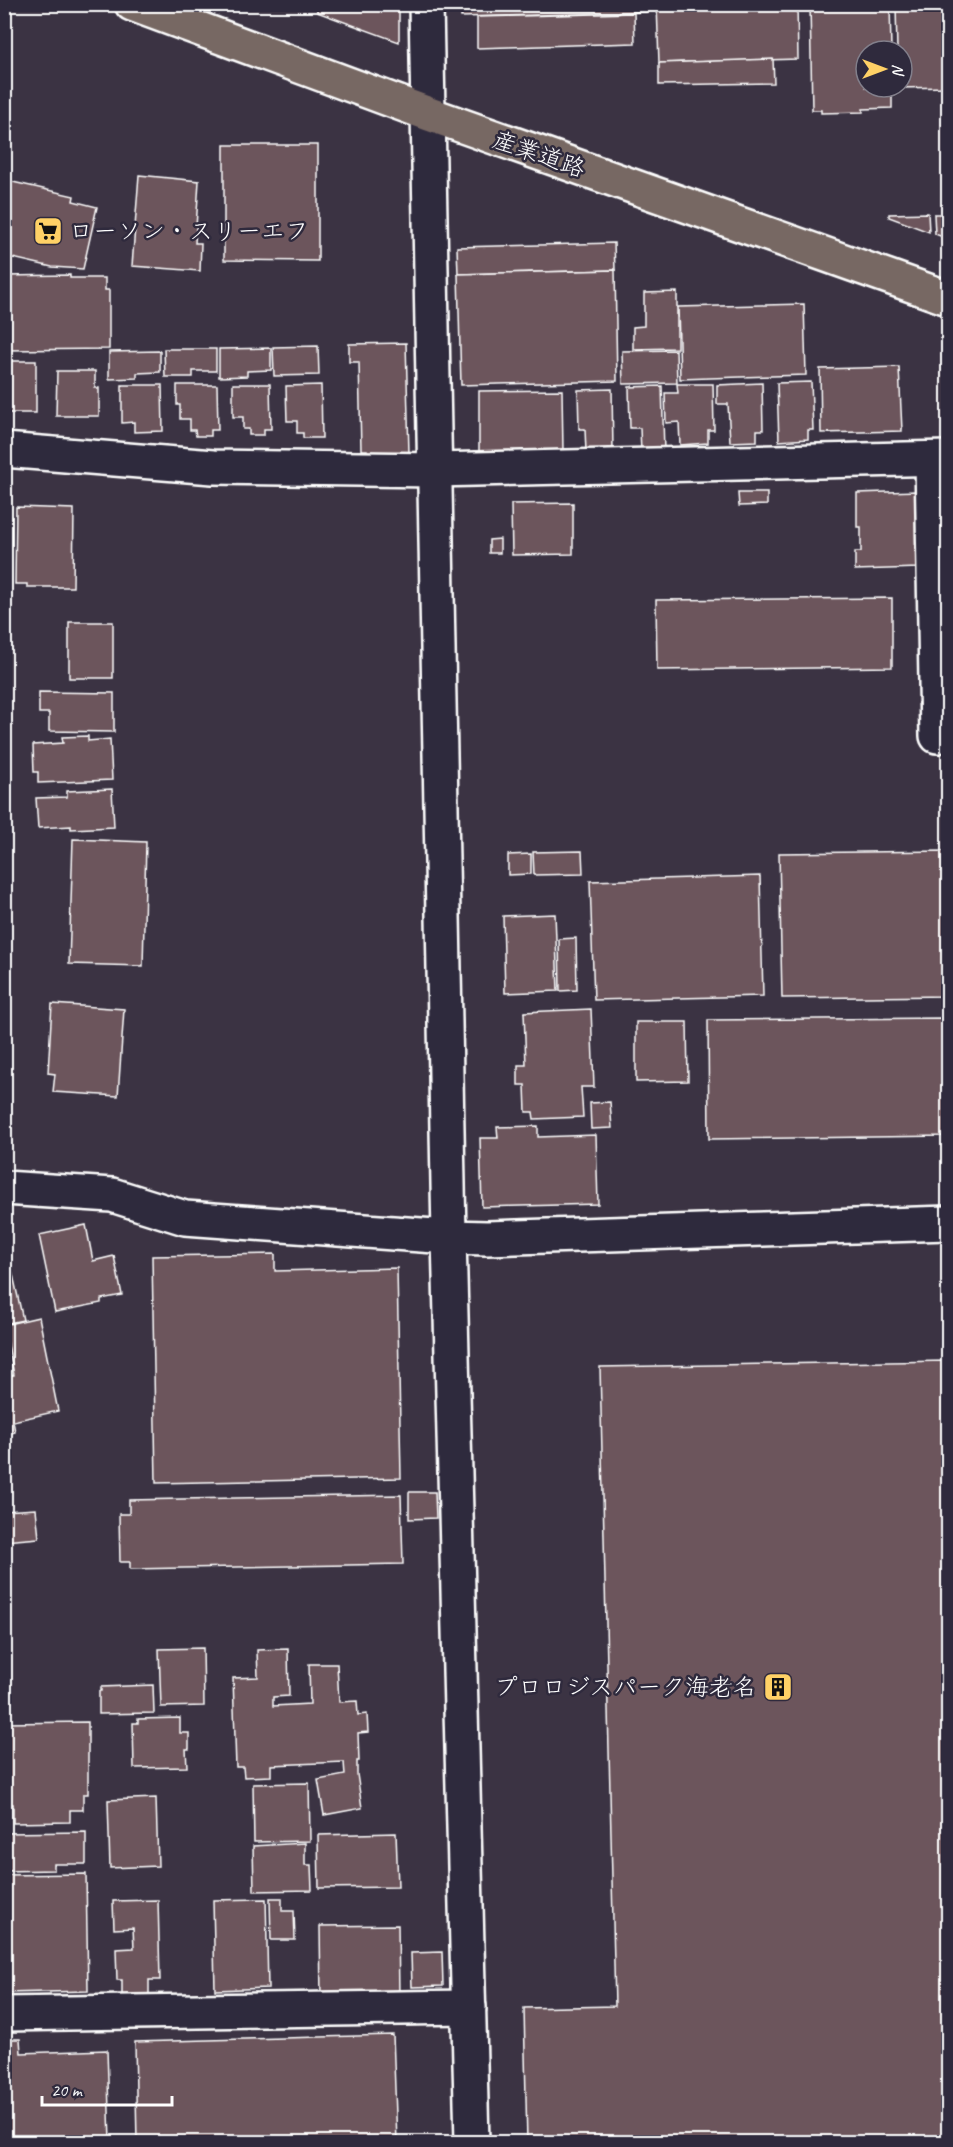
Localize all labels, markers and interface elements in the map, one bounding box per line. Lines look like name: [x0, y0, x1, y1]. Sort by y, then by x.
north arrow: [854, 39, 914, 99]
text: N: [888, 64, 908, 77]
street label: 産業道路: [489, 124, 589, 184]
supermarket icon: ローソン・スリーエフ: [32, 215, 64, 247]
place label: ローソン・スリーエフ: [69, 216, 309, 246]
building icon: プロロジスパーク海老名: [762, 1671, 794, 1703]
place label: プロロジスパーク海老名: [494, 1672, 757, 1702]
scale bar: [42, 2069, 172, 2107]
text: 20 m: [51, 2079, 84, 2101]

